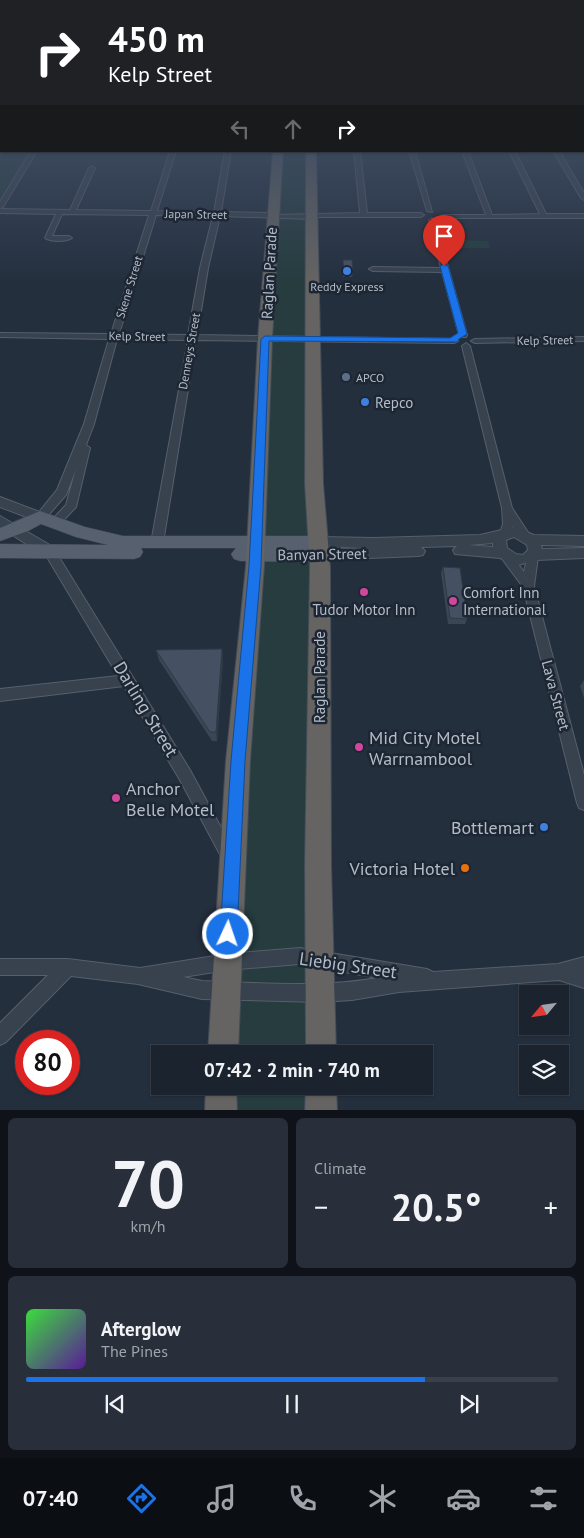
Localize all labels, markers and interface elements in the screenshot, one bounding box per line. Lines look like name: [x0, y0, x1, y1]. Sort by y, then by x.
text: 450 m: [108, 16, 205, 62]
icon: right: [25, 20, 90, 85]
text: Kelp Street: [108, 60, 212, 88]
icon: left: [226, 115, 254, 143]
icon: ahead: [279, 115, 307, 143]
icon: right: [332, 115, 360, 143]
street label: Japan Street: [164, 206, 227, 222]
pin: [423, 215, 465, 266]
icon: arrive: [430, 222, 458, 250]
street label: Raglan Parade: [257, 227, 281, 319]
street label: Skene Street: [112, 254, 146, 320]
marker: Reddy Express: [341, 265, 353, 277]
place label: Reddy Express: [310, 279, 384, 294]
street label: Denneys Street: [175, 312, 203, 390]
street label: Kelp Street: [109, 328, 165, 344]
street label: Kelp Street: [517, 332, 573, 348]
place label: APCO: [356, 370, 384, 385]
marker: APCO: [340, 371, 352, 383]
place label: Repco: [375, 393, 413, 412]
marker: Repco: [359, 396, 371, 408]
street label: Banyan Street: [277, 544, 367, 564]
place label: Comfort Inn International: [463, 583, 547, 619]
marker: Tudor Motor Inn: [358, 586, 370, 598]
marker: Comfort Inn International: [447, 595, 459, 607]
place label: Tudor Motor Inn: [313, 600, 415, 619]
street label: Raglan Parade: [310, 631, 329, 723]
street label: Darling Street: [109, 657, 183, 761]
street label: Lava Street: [538, 658, 574, 732]
place label: Mid City Motel Warrnambool: [369, 726, 481, 770]
marker: Mid City Motel Warrnambool: [353, 741, 365, 753]
place label: Anchor Belle Motel: [126, 777, 215, 821]
marker: Anchor Belle Motel: [110, 792, 122, 804]
place label: Bottlemart: [451, 816, 534, 839]
marker: Bottlemart: [538, 821, 550, 833]
place label: Victoria Hotel: [349, 857, 456, 880]
marker: Victoria Hotel: [459, 862, 471, 874]
position arrow: [201, 907, 253, 959]
street label: Liebig Street: [298, 947, 398, 983]
north arrow: [519, 985, 569, 1035]
map controls: [519, 985, 569, 1095]
speed limit sign: 80: [15, 1030, 80, 1095]
button: layers: [519, 1045, 569, 1095]
text: 07:42 · 2 min · 740 m: [204, 1058, 380, 1082]
text: 70: [111, 1141, 185, 1225]
text: Climate: [314, 1158, 366, 1178]
text: 20.5°: [391, 1182, 481, 1231]
text: −: [314, 1188, 328, 1225]
text: +: [544, 1188, 558, 1225]
text: km/h: [130, 1216, 166, 1236]
text: Afterglow: [101, 1317, 181, 1341]
text: The Pines: [101, 1341, 168, 1361]
icon: previous: [101, 1390, 129, 1418]
icon: pause: [278, 1390, 306, 1418]
icon: next: [455, 1390, 483, 1418]
icon: directions: [124, 1481, 159, 1516]
icon: music: [204, 1481, 239, 1516]
icon: phone: [285, 1481, 320, 1516]
icon: climate: [365, 1481, 400, 1516]
icon: car: [446, 1481, 481, 1516]
icon: filters: [526, 1481, 561, 1516]
text: 07:40: [23, 1484, 79, 1512]

